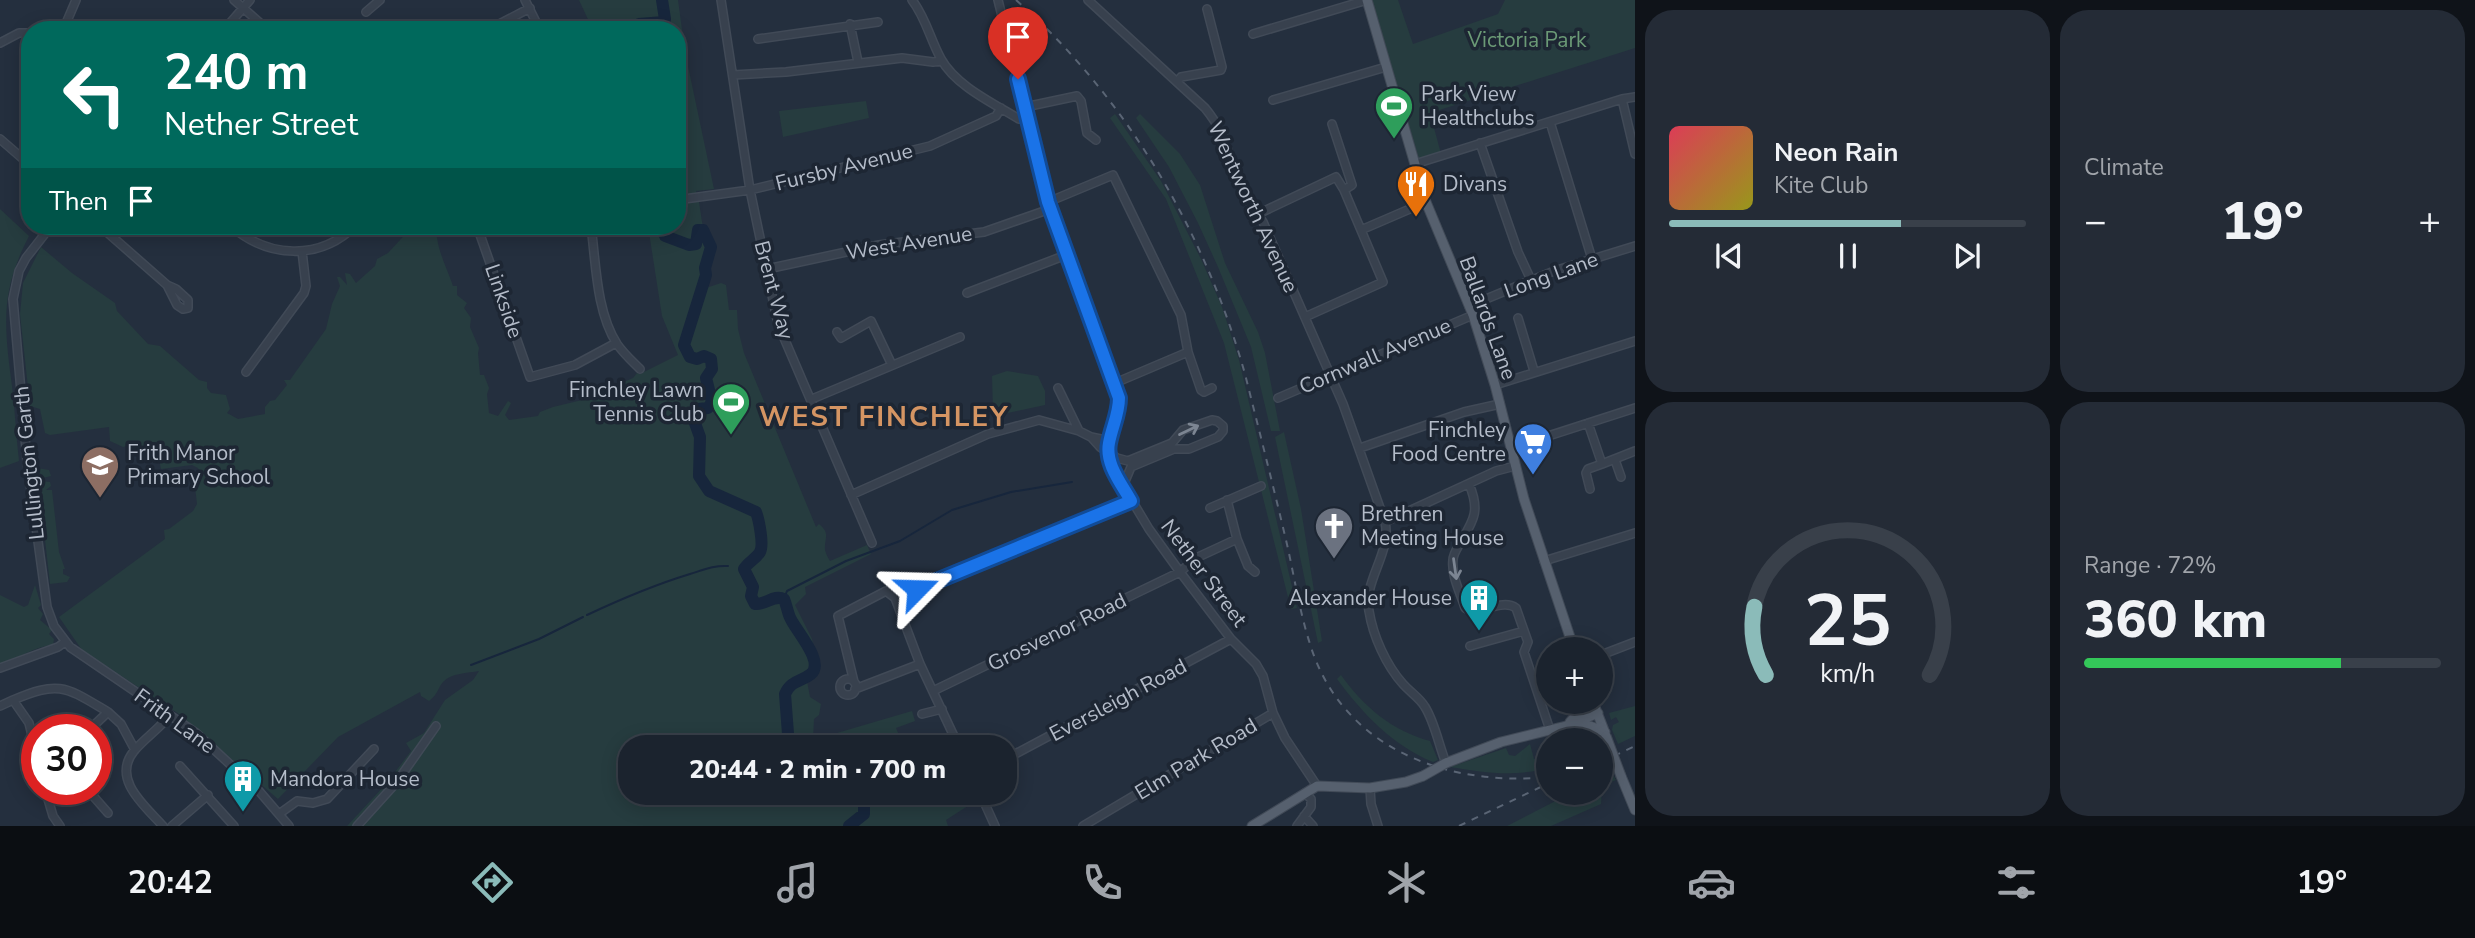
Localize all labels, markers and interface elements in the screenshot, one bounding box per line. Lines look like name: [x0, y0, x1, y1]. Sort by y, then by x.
pin: [988, 7, 1048, 79]
icon: arrive: [999, 18, 1037, 56]
park label: Victoria Park: [1467, 26, 1587, 54]
text: 240 m: [164, 39, 308, 106]
icon: left: [49, 49, 140, 140]
place label: Park View Healthclubs: [1421, 80, 1535, 132]
sports icon: Park View Healthclubs: [1373, 85, 1415, 140]
text: Nether Street: [164, 103, 358, 146]
street label: Wentworth Avenue: [1201, 117, 1305, 297]
text: Neon Rain: [1774, 135, 1899, 170]
street label: Fursby Avenue: [773, 136, 915, 198]
text: Climate: [2084, 152, 2164, 183]
restaurant icon: Divans: [1395, 163, 1437, 218]
place label: Divans: [1443, 170, 1507, 198]
text: Kite Club: [1774, 170, 1868, 201]
icon: arrive: [122, 182, 160, 220]
text: Then: [49, 184, 108, 219]
text: 19°: [2221, 186, 2304, 257]
text: −: [2084, 196, 2107, 247]
text: +: [2418, 196, 2441, 247]
street label: West Avenue: [844, 219, 974, 267]
icon: previous: [1710, 237, 1748, 275]
icon: pause: [1829, 237, 1867, 275]
icon: next: [1948, 237, 1986, 275]
street label: Brent Way: [747, 238, 801, 343]
street label: Long Lane: [1500, 245, 1602, 305]
street label: Ballards Lane: [1453, 252, 1523, 384]
street label: Linkside: [478, 260, 530, 342]
street label: Cornwall Avenue: [1295, 311, 1455, 401]
place label: Finchley Lawn Tennis Club: [569, 376, 704, 428]
sports icon: Finchley Lawn Tennis Club: [710, 381, 752, 436]
street label: Lullington Garth: [7, 385, 51, 541]
district label: WEST FINCHLEY: [759, 398, 1009, 436]
place label: Finchley Food Centre: [1391, 416, 1506, 468]
supermarket icon: Finchley Food Centre: [1512, 421, 1554, 476]
one-way arrow: [1179, 422, 1199, 436]
place label: Frith Manor Primary School: [127, 439, 271, 491]
school or university icon: Frith Manor Primary School: [79, 444, 121, 499]
place label: Brethren Meeting House: [1361, 500, 1504, 552]
church icon: Brethren Meeting House: [1313, 505, 1355, 560]
street label: Nether Street: [1154, 514, 1254, 633]
text: Range · 72%: [2084, 550, 2216, 581]
position arrow: [880, 552, 954, 626]
one-way arrow: [1449, 557, 1462, 580]
text: 25: [1804, 571, 1891, 671]
building icon: Alexander House: [1458, 577, 1500, 632]
place label: Alexander House: [1288, 584, 1452, 612]
text: 360 km: [2084, 584, 2267, 655]
street label: Grosvenor Road: [983, 586, 1131, 678]
map controls: [1536, 637, 1613, 805]
button: +: [1536, 637, 1613, 714]
street label: Eversleigh Road: [1044, 652, 1192, 748]
text: km/h: [1820, 657, 1875, 691]
street label: Frith Lane: [129, 682, 221, 760]
street label: Elm Park Road: [1130, 711, 1262, 807]
speed limit sign: 30: [21, 714, 112, 805]
button: −: [1536, 728, 1613, 805]
text: 20:44 · 2 min · 700 m: [689, 752, 946, 787]
building icon: Mandora House: [222, 758, 264, 813]
place label: Mandora House: [270, 765, 420, 793]
icon: directions: [468, 858, 517, 907]
icon: music: [773, 858, 822, 907]
icon: phone: [1078, 858, 1127, 907]
icon: climate: [1382, 858, 1431, 907]
icon: car: [1687, 858, 1736, 907]
icon: filters: [1992, 858, 2041, 907]
text: 20:42: [128, 861, 213, 904]
text: 19°: [2297, 861, 2347, 904]

